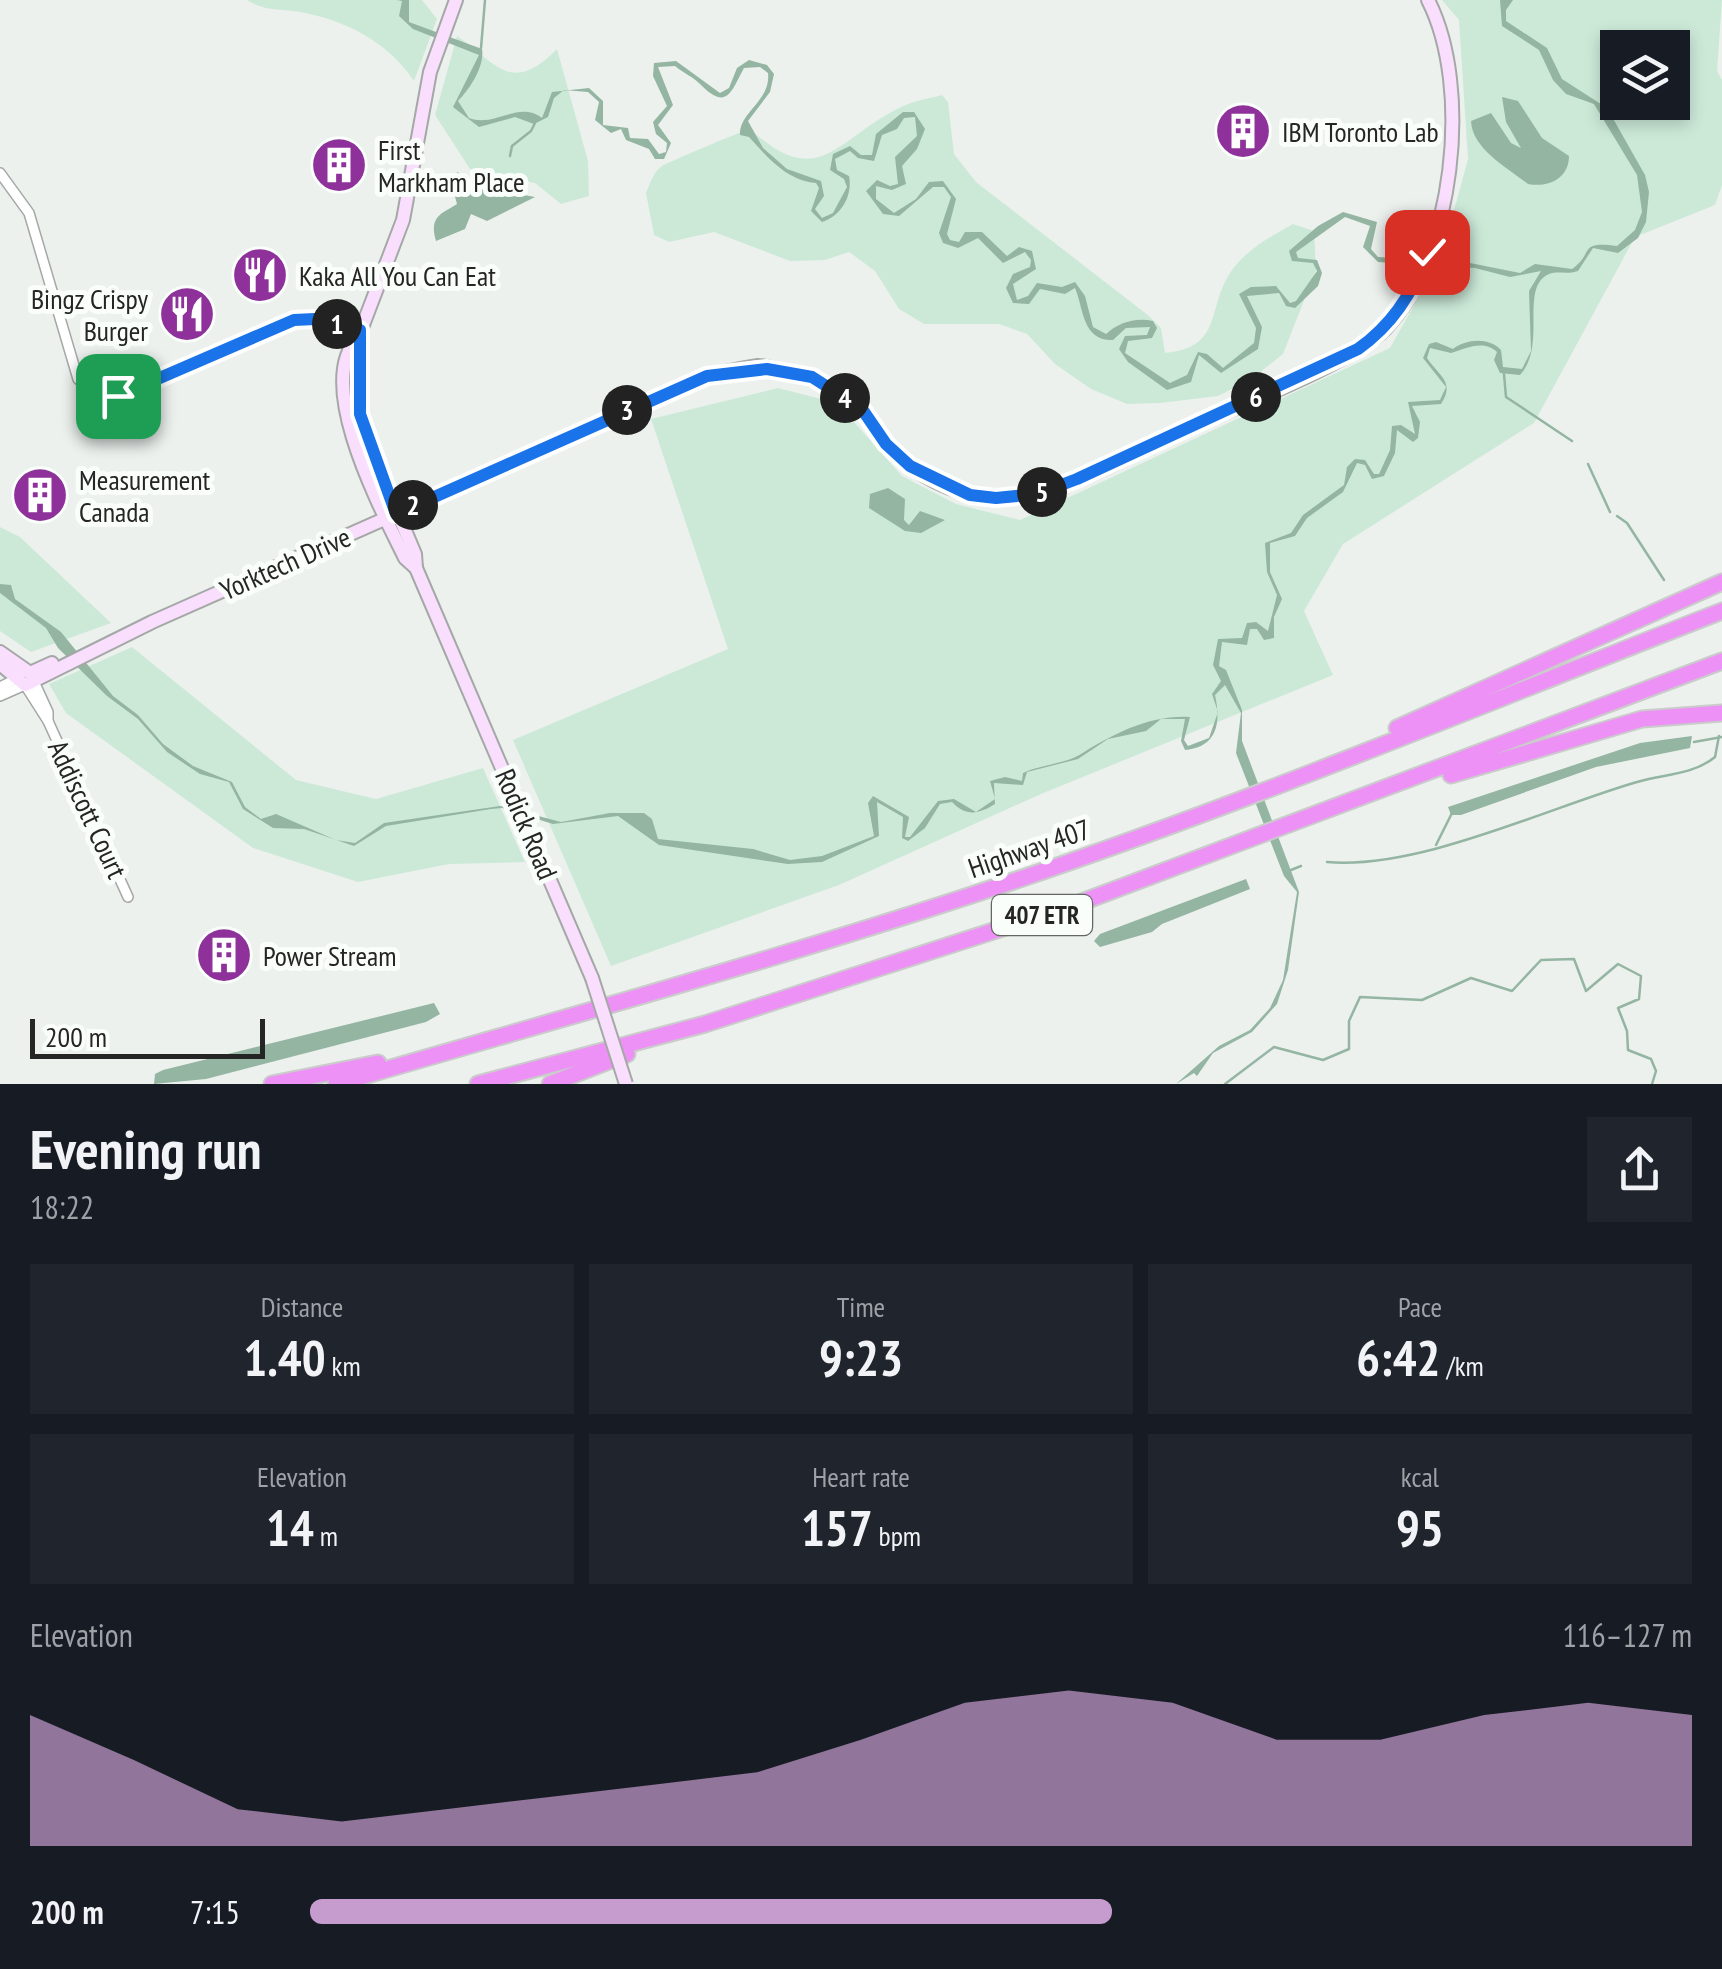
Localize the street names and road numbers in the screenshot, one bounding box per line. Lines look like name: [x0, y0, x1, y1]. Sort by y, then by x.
street label: Yorktech Drive: [214, 518, 356, 608]
street label: Addiscott Court: [40, 734, 136, 884]
street label: Rodick Road: [487, 763, 567, 885]
street label: Highway 407: [963, 810, 1095, 886]
road number: 407 ETR: [992, 895, 1092, 935]

